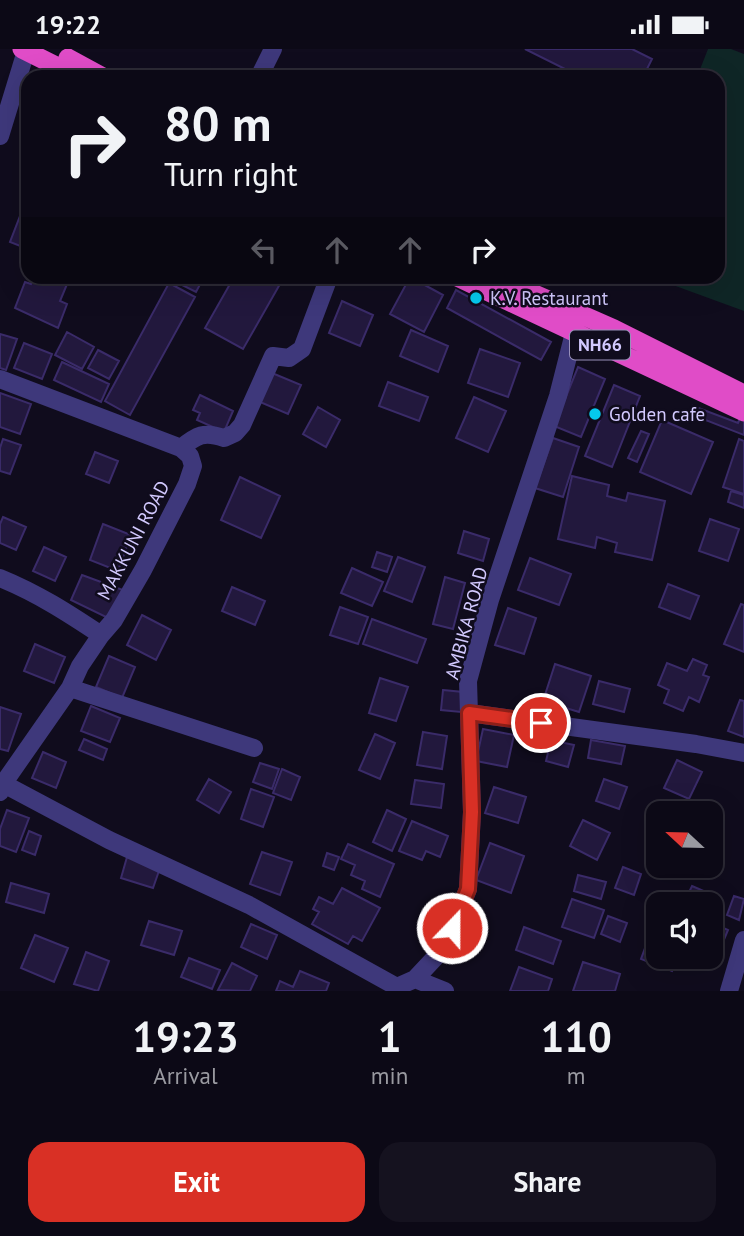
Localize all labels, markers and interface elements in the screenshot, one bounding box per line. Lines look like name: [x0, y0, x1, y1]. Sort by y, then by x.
text: 19:22: [35, 8, 101, 41]
text: 80 m: [164, 91, 271, 155]
icon: right: [49, 98, 140, 189]
text: Turn right: [164, 153, 298, 195]
icon: left: [245, 231, 283, 269]
icon: ahead: [318, 231, 356, 269]
icon: ahead: [391, 231, 429, 269]
icon: right: [464, 231, 502, 269]
place label: K.V. Restaurant: [490, 286, 609, 310]
marker: K.V. Restaurant: [468, 290, 484, 306]
road number: NH66: [570, 331, 630, 359]
place label: Golden cafe: [609, 402, 705, 426]
marker: Golden cafe: [587, 406, 603, 422]
street label: MAKKUNI ROAD: [92, 476, 174, 604]
street label: AMBIKA ROAD: [439, 564, 493, 682]
pin: [511, 693, 571, 753]
icon: arrive: [522, 704, 560, 742]
north arrow: [646, 801, 723, 879]
map controls: [646, 801, 723, 969]
position arrow: [415, 891, 489, 965]
button: sound: [646, 892, 723, 969]
text: 19:23: [132, 1009, 239, 1064]
text: 1: [378, 1009, 401, 1064]
text: 110: [540, 1009, 612, 1064]
text: Arrival: [153, 1061, 218, 1090]
text: min: [371, 1061, 408, 1090]
text: m: [567, 1061, 585, 1090]
button: Exit: [28, 1142, 365, 1222]
button: Share: [379, 1142, 716, 1222]

